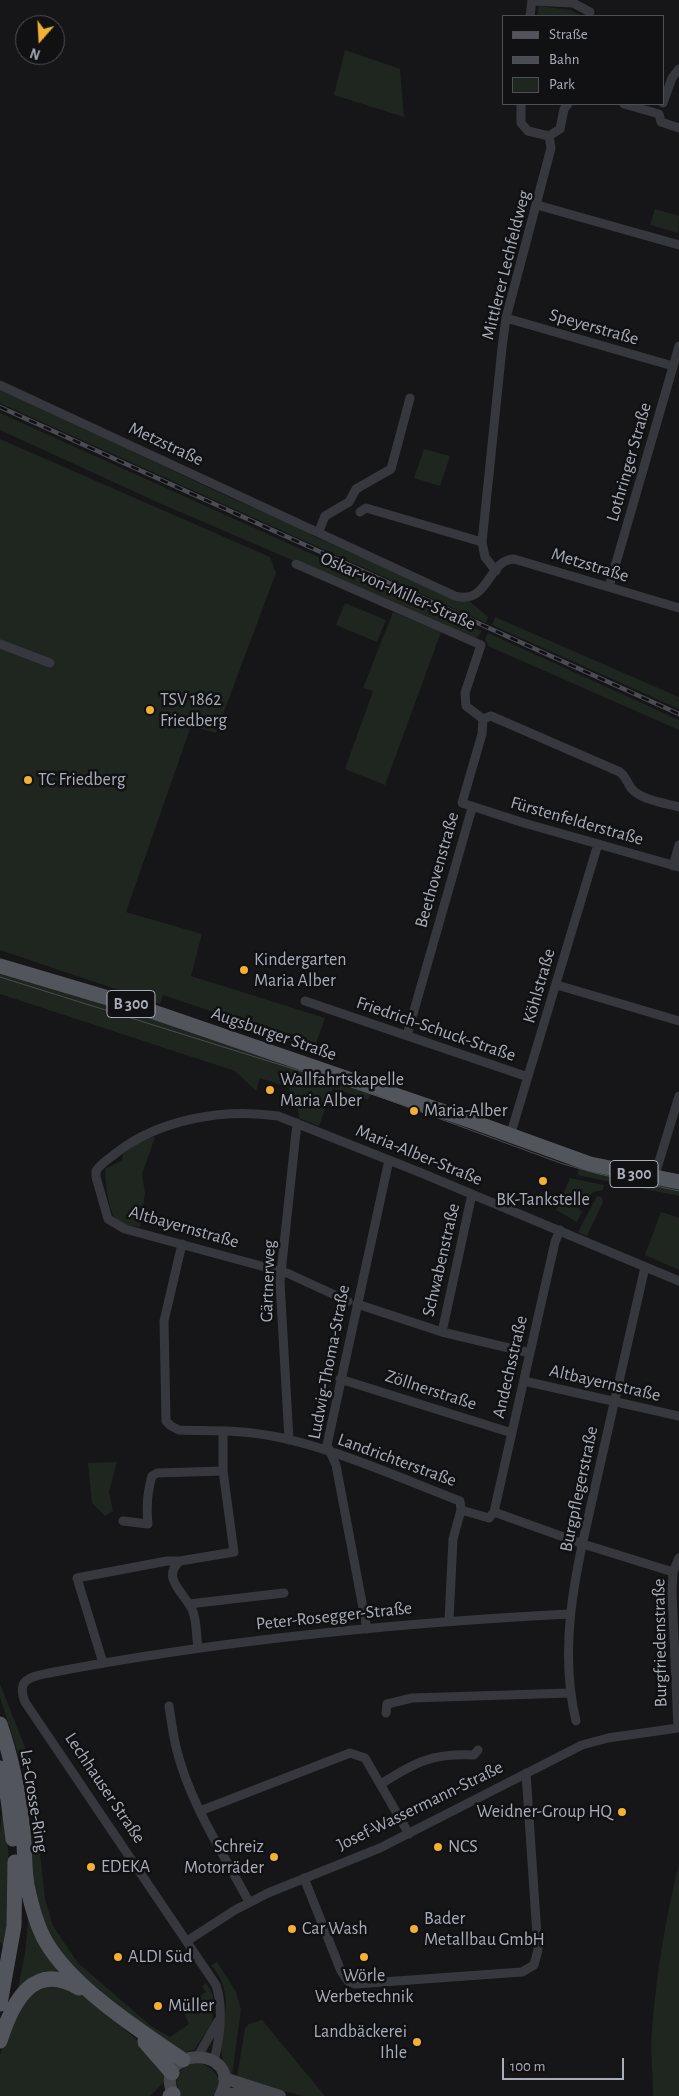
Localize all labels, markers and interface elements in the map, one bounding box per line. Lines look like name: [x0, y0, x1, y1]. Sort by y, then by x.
north arrow: [15, 15, 65, 65]
legend: [502, 15, 664, 105]
text: Straße: [549, 27, 588, 42]
text: N: [29, 45, 42, 61]
text: Bahn: [549, 52, 579, 67]
text: Park: [549, 77, 575, 92]
street label: Mittlerer Lechfeldweg: [477, 188, 535, 342]
street label: Speyerstraße: [547, 304, 641, 350]
street label: Lothringer Straße: [602, 400, 656, 524]
street label: Metzstraße: [125, 417, 207, 471]
street label: Metzstraße: [549, 543, 631, 587]
street label: Oskar-von-Miller-Straße: [317, 547, 479, 635]
place label: TSV 1862 Friedberg: [160, 689, 227, 732]
marker: TSV 1862 Friedberg: [144, 704, 156, 716]
place label: TC Friedberg: [38, 769, 125, 791]
marker: TC Friedberg: [22, 774, 34, 786]
street label: Fürstenfelderstraße: [508, 792, 646, 850]
street label: Beethovenstraße: [410, 810, 464, 930]
street label: Köhlstraße: [518, 946, 560, 1026]
place label: Kindergarten Maria Alber: [254, 949, 346, 992]
marker: Kindergarten Maria Alber: [238, 964, 250, 976]
road number: B 300: [107, 991, 155, 1018]
street label: Friedrich-Schuck-Straße: [353, 992, 519, 1066]
street label: Augsburger Straße: [209, 1002, 339, 1066]
place label: Wallfahrtskapelle Maria Alber: [280, 1069, 404, 1112]
marker: Wallfahrtskapelle Maria Alber: [264, 1084, 276, 1096]
place label: Maria-Alber: [424, 1100, 507, 1122]
marker: Maria-Alber: [408, 1105, 420, 1117]
street label: Maria-Alber-Straße: [352, 1120, 486, 1190]
road number: B 300: [610, 1160, 658, 1188]
marker: BK-Tankstelle: [537, 1175, 549, 1187]
place label: BK-Tankstelle: [496, 1189, 590, 1211]
street label: Altbayernstraße: [127, 1201, 241, 1253]
street label: Schwabenstraße: [417, 1201, 465, 1319]
street label: Gärtnerweg: [256, 1239, 280, 1323]
street label: Ludwig-Thoma-Straße: [303, 1283, 355, 1441]
street label: Andechsstraße: [488, 1314, 532, 1420]
street label: Altbayernstraße: [547, 1360, 663, 1406]
street label: Zöllnerstraße: [383, 1365, 479, 1415]
street label: Burgpflegerstraße: [555, 1424, 603, 1554]
street label: Landrichterstraße: [335, 1428, 459, 1492]
street label: Burgfriedenstraße: [648, 1578, 672, 1708]
street label: Peter-Rosegger-Straße: [255, 1597, 413, 1635]
street label: Lechhauser Straße: [60, 1729, 150, 1847]
street label: La-Crosse-Ring: [15, 1748, 53, 1854]
street label: Josef-Wassermann-Straße: [333, 1756, 507, 1856]
place label: Weidner-Group HQ: [477, 1801, 612, 1823]
marker: Weidner-Group HQ: [616, 1806, 628, 1818]
place label: Schreiz Motorräder: [184, 1836, 264, 1878]
place label: NCS: [448, 1836, 478, 1858]
marker: NCS: [432, 1841, 444, 1853]
marker: Schreiz Motorräder: [268, 1851, 280, 1863]
place label: EDEKA: [101, 1856, 150, 1878]
marker: EDEKA: [85, 1861, 97, 1873]
place label: Bader Metallbau GmbH: [424, 1908, 545, 1950]
place label: Car Wash: [302, 1918, 368, 1940]
marker: Car Wash: [286, 1923, 298, 1935]
marker: Bader Metallbau GmbH: [408, 1923, 420, 1935]
place label: ALDI Süd: [128, 1946, 192, 1968]
marker: ALDI Süd: [112, 1951, 124, 1963]
marker: Wörle Werbetechnik: [358, 1951, 370, 1963]
place label: Wörle Werbetechnik: [315, 1965, 413, 2008]
place label: Müller: [168, 1995, 214, 2017]
marker: Müller: [152, 2000, 164, 2012]
place label: Landbäckerei Ihle: [314, 2021, 407, 2064]
marker: Landbäckerei Ihle: [411, 2036, 423, 2048]
scale bar: [504, 2048, 626, 2080]
text: 100 m: [510, 2059, 545, 2074]

